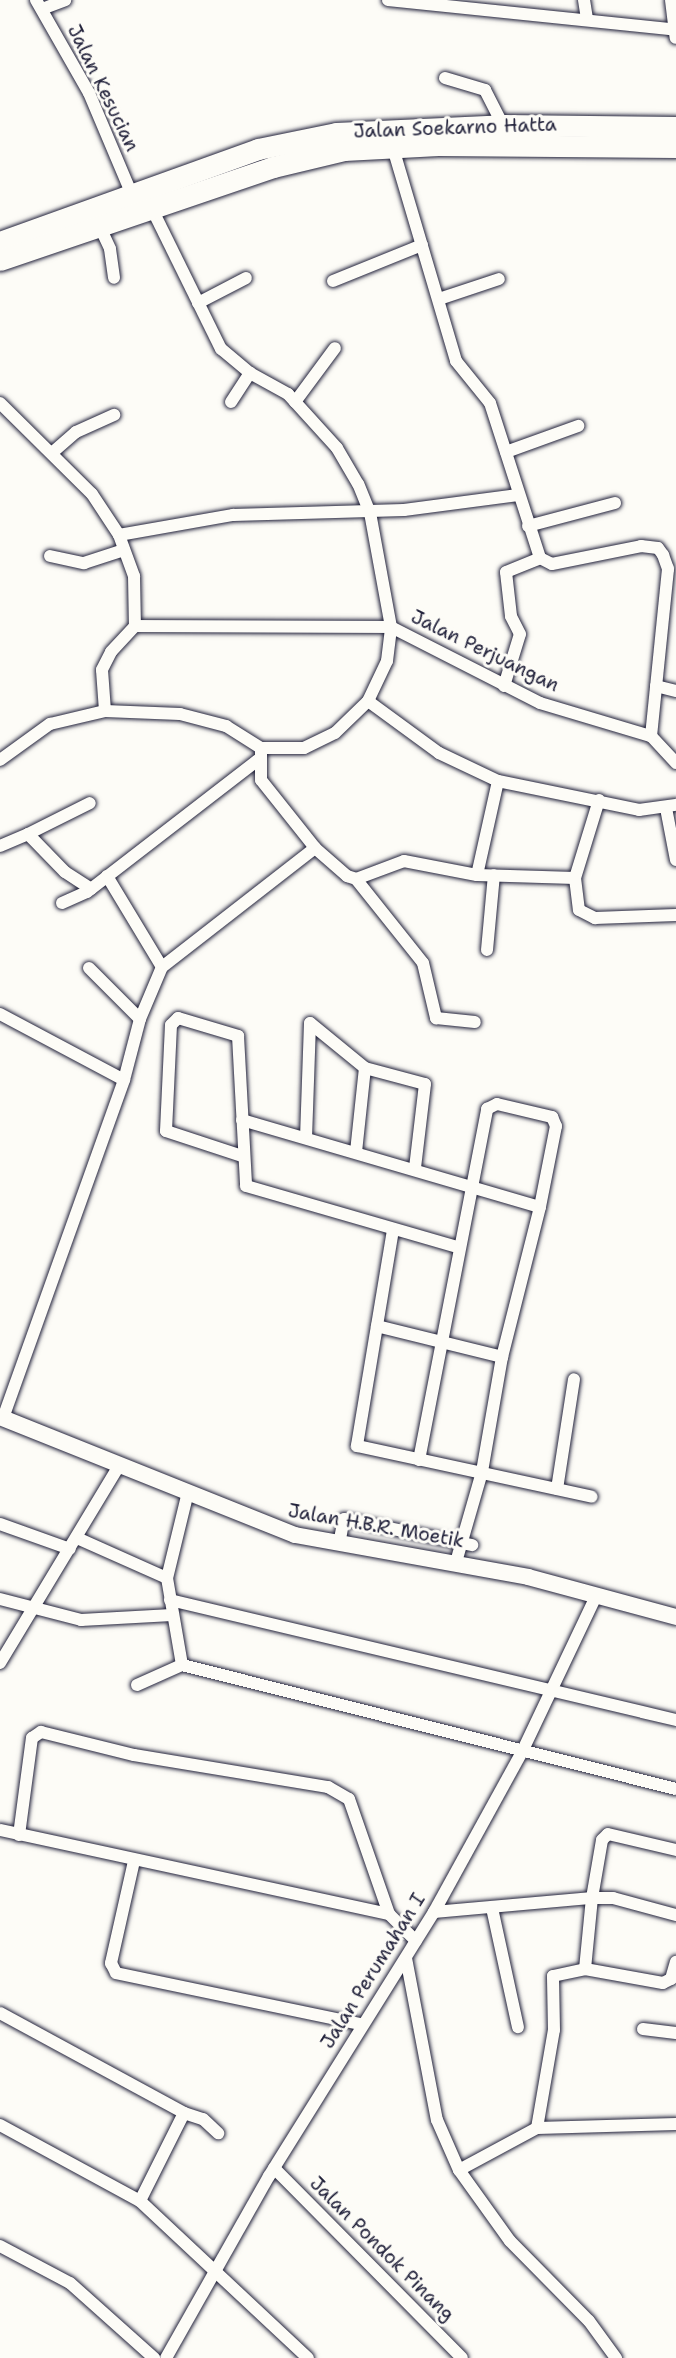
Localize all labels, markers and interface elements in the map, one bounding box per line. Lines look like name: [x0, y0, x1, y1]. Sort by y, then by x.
street label: Jalan Kesucian: [62, 21, 144, 155]
street label: Jalan Soekarno Hatta: [353, 113, 557, 143]
street label: Jalan Perjuangan: [407, 605, 563, 697]
street label: Jalan H.B.R. Moetik: [286, 1499, 466, 1553]
street label: Jalan Perumahan I: [316, 1889, 430, 2053]
street label: Jalan Pondok Pinang: [305, 2172, 459, 2326]

